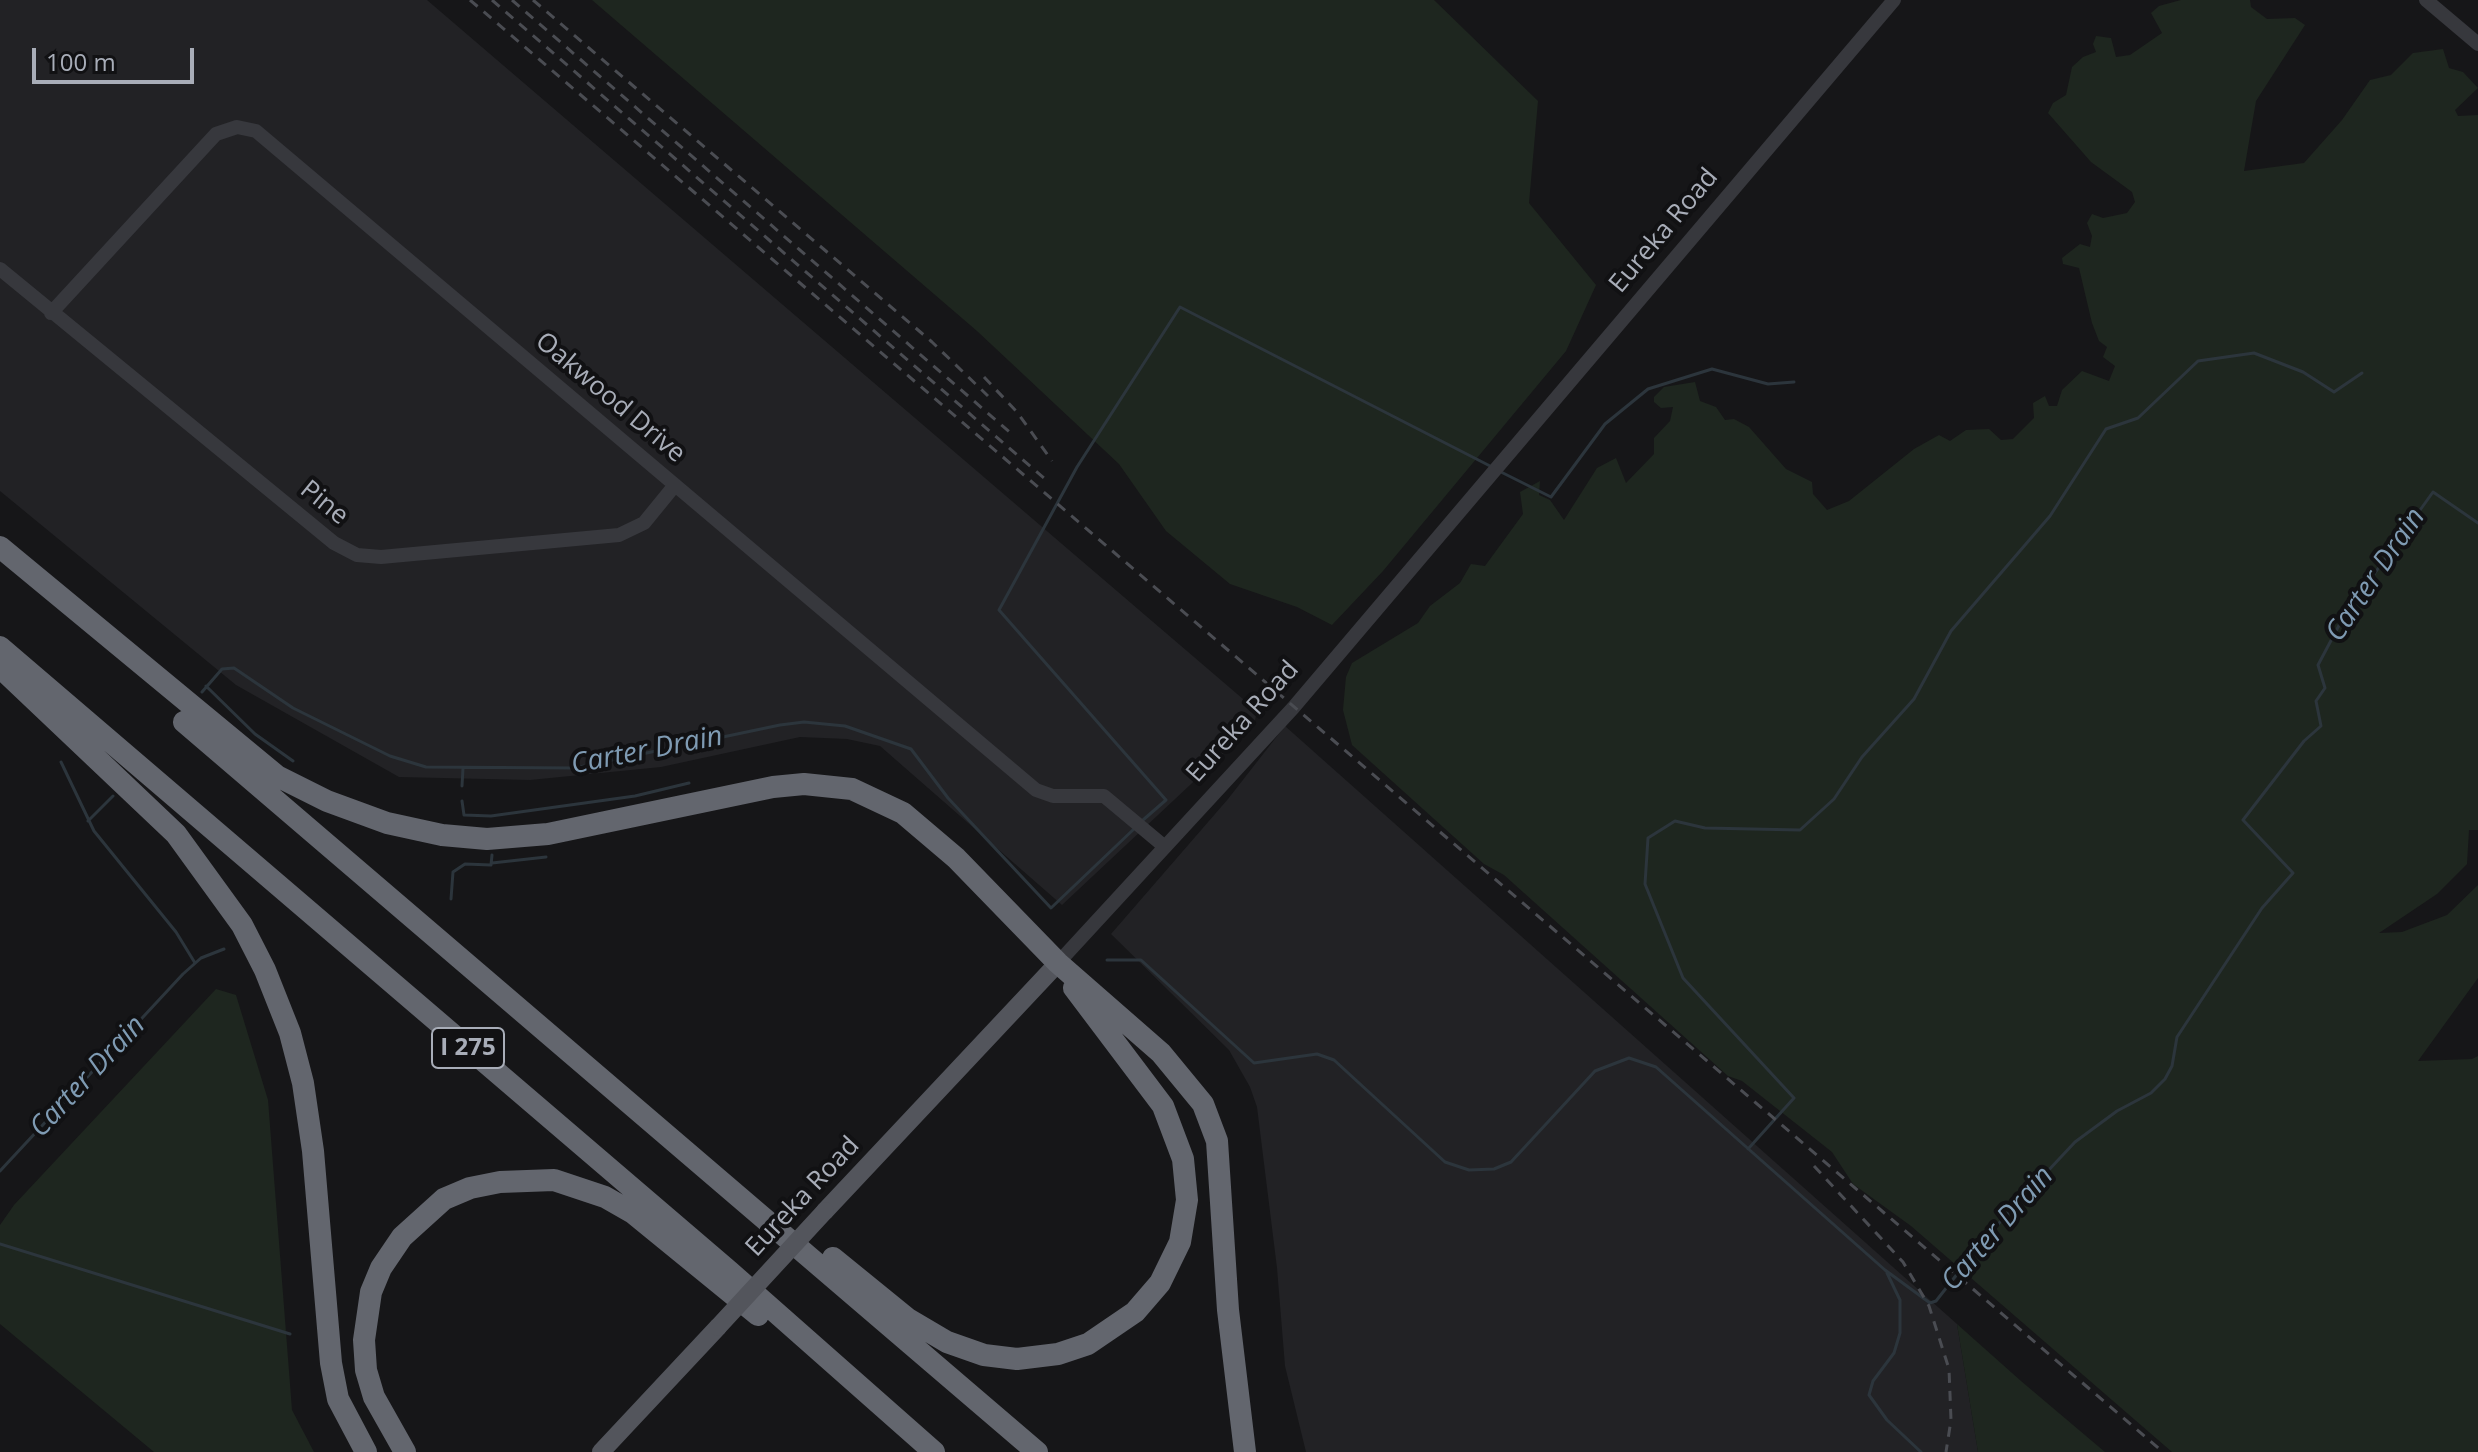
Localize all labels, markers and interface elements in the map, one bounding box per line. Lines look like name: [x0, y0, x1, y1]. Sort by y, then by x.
scale bar: [36, 32, 198, 82]
text: 100 m: [46, 45, 116, 78]
street label: Eureka Road: [1603, 163, 1725, 299]
street label: Oakwood Drive: [529, 326, 691, 470]
street label: Pine: [294, 474, 354, 532]
water label: Carter Drain: [2319, 502, 2433, 648]
street label: Eureka Road: [1180, 655, 1306, 789]
water label: Carter Drain: [568, 720, 726, 782]
water label: Carter Drain: [23, 1009, 153, 1145]
road number: I 275: [432, 1028, 504, 1068]
street label: Eureka Road: [740, 1131, 866, 1263]
water label: Carter Drain: [1935, 1160, 2061, 1298]

